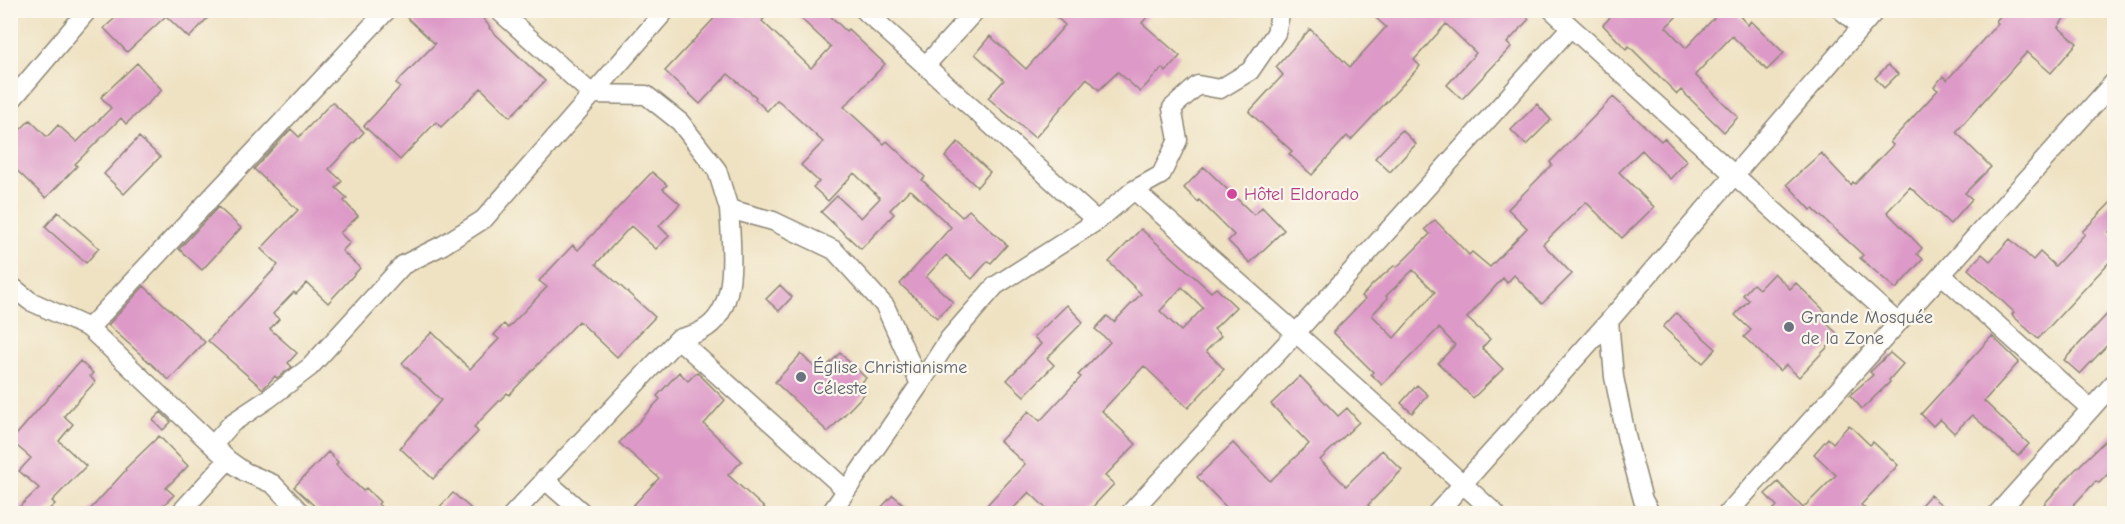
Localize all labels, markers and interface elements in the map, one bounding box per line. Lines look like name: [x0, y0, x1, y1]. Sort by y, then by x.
place label: Hôtel Eldorado: [1244, 184, 1359, 205]
marker: Hôtel Eldorado: [1225, 187, 1239, 201]
place label: Grande Mosquée de la Zone: [1801, 307, 1933, 349]
marker: Grande Mosquée de la Zone: [1782, 320, 1796, 334]
place label: Église Christianisme Céleste: [813, 356, 967, 399]
marker: Église Christianisme Céleste: [794, 370, 808, 384]

